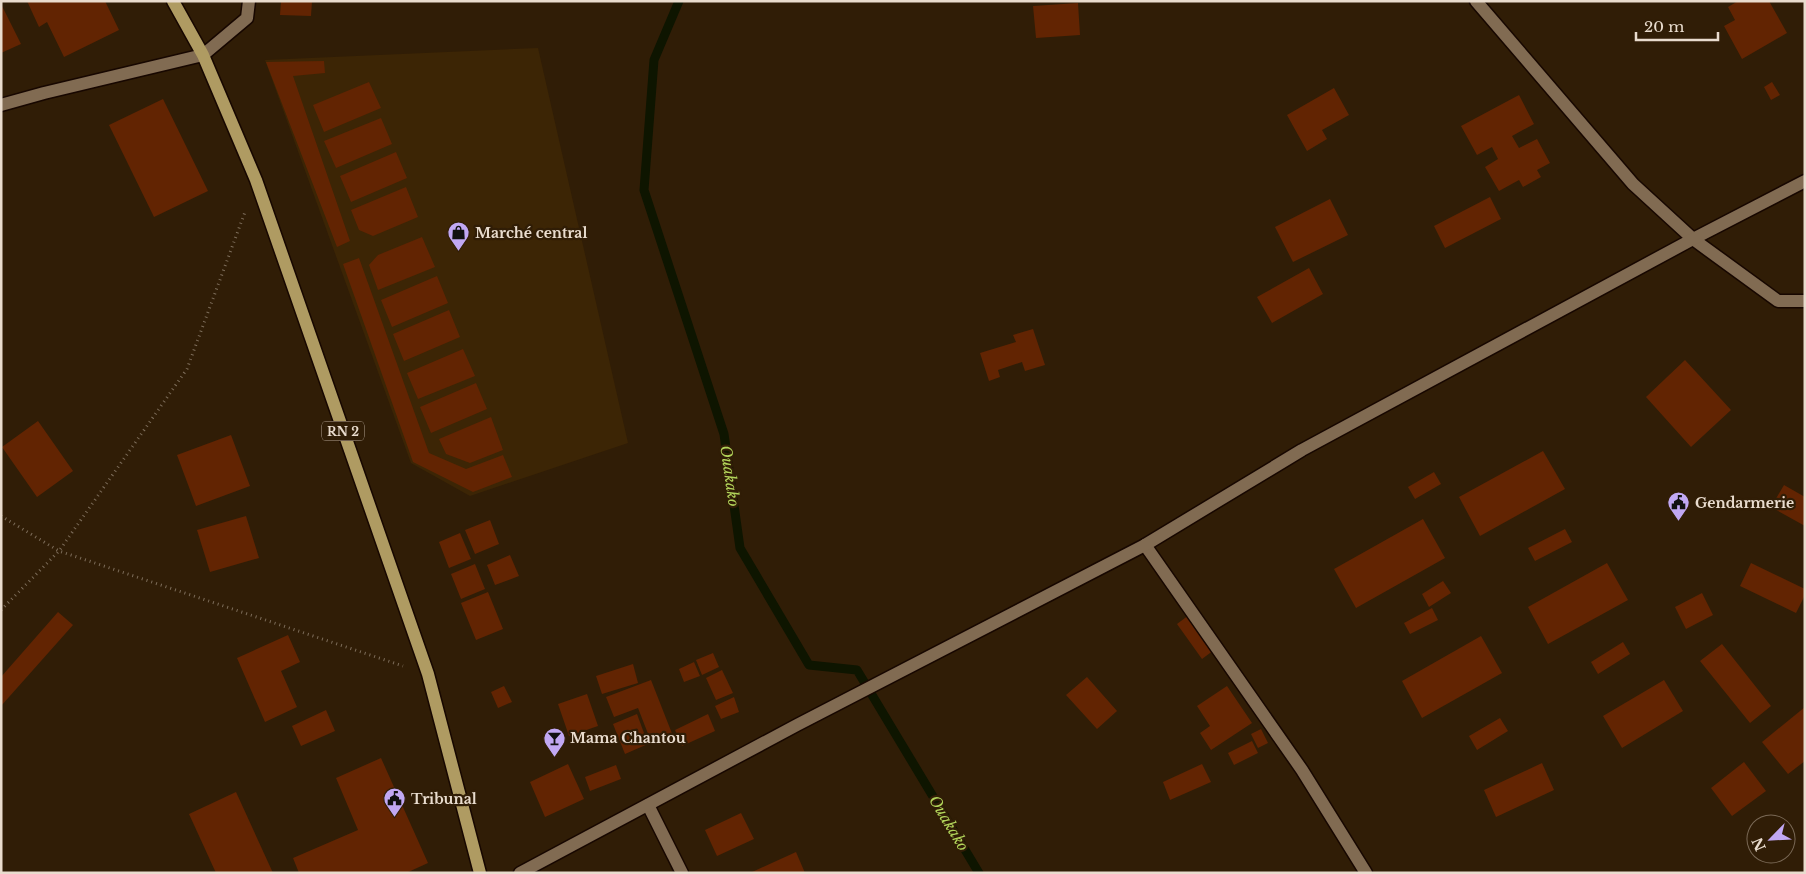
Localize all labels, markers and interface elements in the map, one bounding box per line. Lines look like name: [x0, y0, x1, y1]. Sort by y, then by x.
scale bar: [1636, 10, 1718, 42]
text: 20 m: [1644, 17, 1684, 36]
shop icon: Marché central: [447, 221, 471, 252]
place label: Marché central: [475, 224, 587, 242]
road number: RN 2: [322, 422, 364, 441]
water label: Ouakako: [716, 444, 744, 508]
public building icon: Gendarmerie: [1667, 491, 1691, 522]
place label: Gendarmerie: [1695, 494, 1794, 512]
bar icon: Mama Chantou: [542, 726, 566, 757]
place label: Mama Chantou: [570, 729, 686, 747]
public building icon: Tribunal: [383, 787, 407, 818]
place label: Tribunal: [411, 790, 477, 808]
water label: Ouakako: [925, 792, 973, 854]
north arrow: [1746, 814, 1796, 864]
text: N: [1748, 835, 1770, 854]

